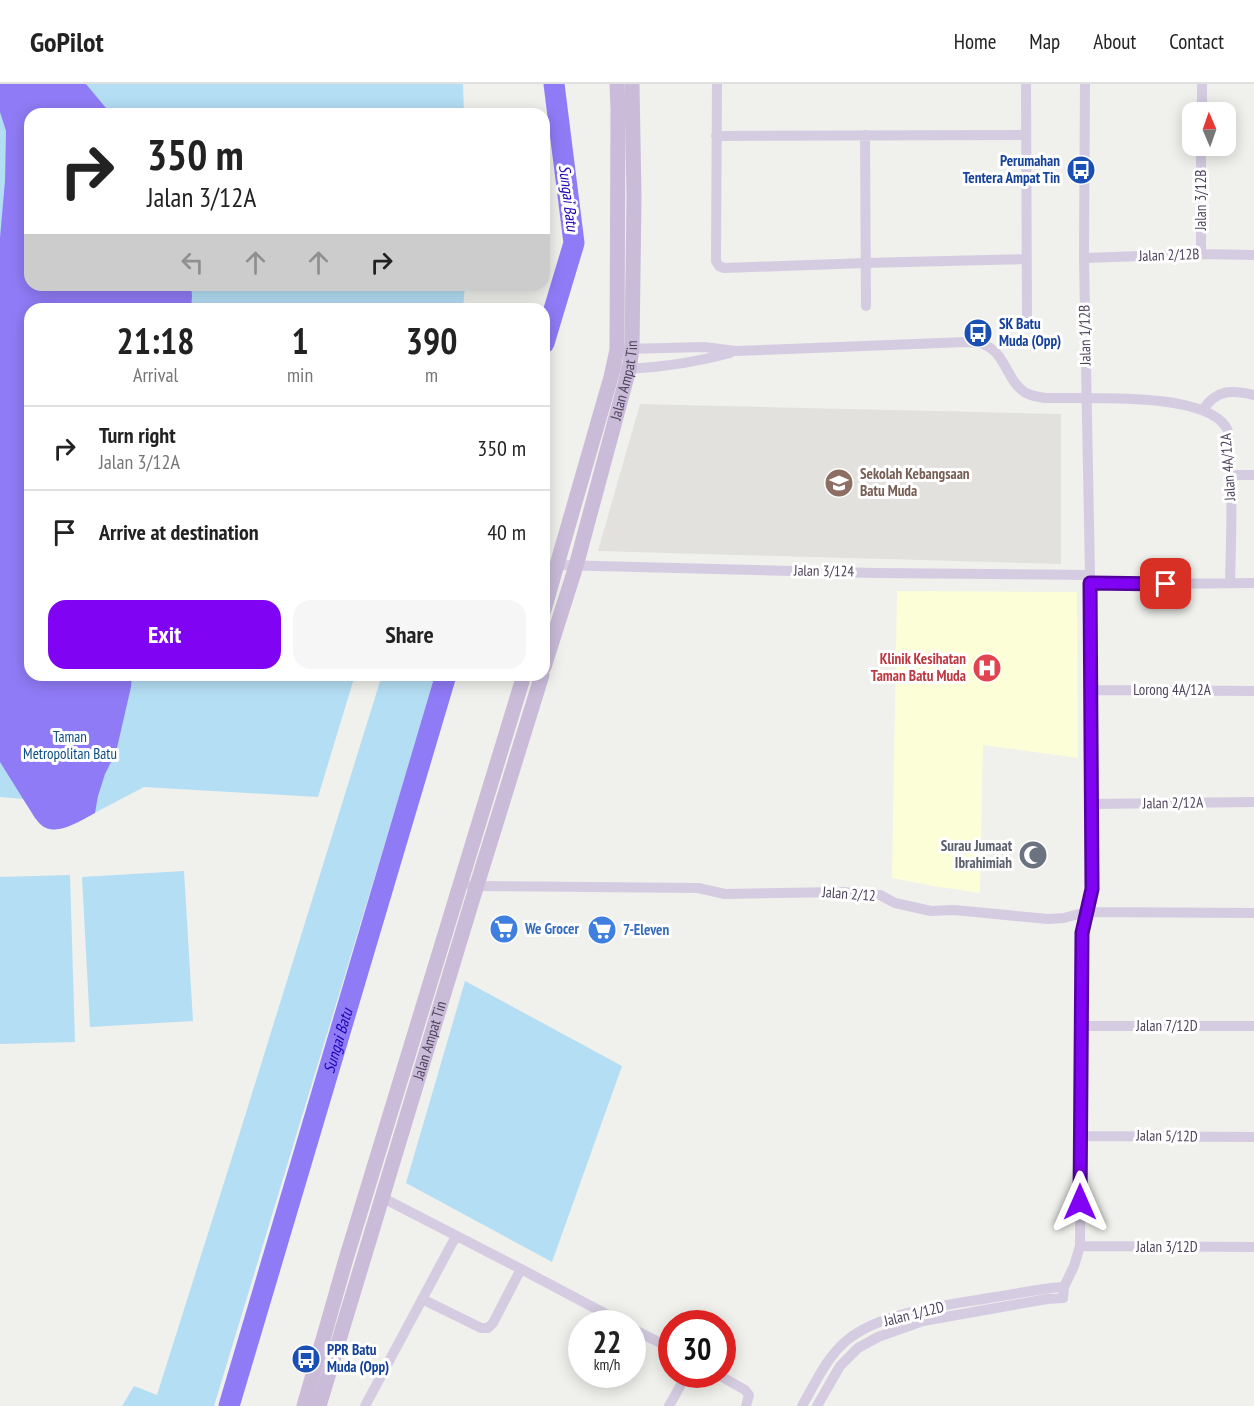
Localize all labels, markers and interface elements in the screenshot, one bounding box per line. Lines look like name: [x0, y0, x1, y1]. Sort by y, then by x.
text: GoPilot: [30, 23, 104, 60]
text: Home: [954, 28, 996, 55]
text: Map: [1029, 28, 1060, 55]
text: About: [1093, 28, 1136, 55]
text: Contact: [1169, 28, 1224, 55]
north arrow: [1182, 102, 1236, 156]
map controls: [1182, 102, 1236, 156]
text: 350 m: [147, 127, 244, 182]
icon: right: [48, 132, 126, 210]
place label: Perumahan Tentera Ampat Tin: [963, 151, 1060, 187]
bus stop icon: Perumahan Tentera Ampat Tin: [1065, 154, 1097, 186]
water label: Sungai Batu: [555, 164, 583, 233]
street label: Jalan 3/12B: [1191, 170, 1210, 231]
text: Jalan 3/12A: [147, 180, 256, 214]
street label: Jalan 2/12B: [1137, 244, 1200, 265]
icon: left: [176, 246, 209, 279]
icon: ahead: [239, 246, 272, 279]
icon: ahead: [302, 246, 335, 279]
icon: right: [365, 246, 398, 279]
street label: Jalan 1/12B: [1074, 305, 1095, 366]
place label: SK Batu Muda (Opp): [999, 314, 1061, 350]
text: 21:18: [117, 317, 194, 364]
text: 1: [291, 317, 309, 364]
text: 390: [406, 317, 457, 364]
bus stop icon: SK Batu Muda (Opp): [962, 317, 994, 349]
street label: Jalan Ampat Tin: [605, 340, 641, 423]
text: Arrival: [133, 362, 178, 388]
text: min: [287, 362, 313, 388]
text: m: [425, 362, 438, 388]
text: Turn right: [99, 421, 176, 449]
icon: right: [48, 432, 81, 465]
street label: Jalan 4A/12A: [1216, 432, 1239, 502]
text: 350 m: [477, 434, 526, 462]
text: Jalan 3/12A: [99, 449, 180, 475]
place label: Sekolah Kebangsaan Batu Muda: [860, 464, 970, 500]
school or university icon: Sekolah Kebangsaan Batu Muda: [823, 467, 855, 499]
icon: arrive: [48, 516, 81, 549]
text: Arrive at destination: [99, 518, 259, 546]
text: 40 m: [487, 518, 526, 546]
pin: [1140, 558, 1191, 609]
street label: Jalan 3/124: [793, 560, 855, 581]
icon: arrive: [1149, 567, 1182, 600]
button: Exit: [48, 600, 281, 669]
button: Share: [293, 600, 526, 669]
place label: Klinik Kesihatan Taman Batu Muda: [871, 649, 966, 685]
hospital icon: Klinik Kesihatan Taman Batu Muda: [971, 652, 1003, 684]
street label: Lorong 4A/12A: [1133, 680, 1212, 699]
park label: Taman Metropolitan Batu: [23, 727, 117, 763]
street label: Jalan 2/12A: [1142, 792, 1204, 813]
place label: Surau Jumaat Ibrahimiah: [941, 836, 1013, 872]
mosque icon: Surau Jumaat Ibrahimiah: [1017, 839, 1049, 871]
street label: Jalan 2/12: [821, 882, 876, 905]
supermarket icon: We Grocer: [488, 913, 520, 945]
supermarket icon: 7-Eleven: [586, 914, 618, 946]
place label: We Grocer: [524, 919, 579, 938]
place label: 7-Eleven: [623, 920, 670, 939]
street label: Jalan Ampat Tin: [408, 999, 450, 1083]
water label: Sungai Batu: [318, 1005, 357, 1075]
street label: Jalan 7/12D: [1135, 1016, 1198, 1035]
street label: Jalan 5/12D: [1135, 1125, 1198, 1146]
position arrow: [1048, 1170, 1112, 1234]
street label: Jalan 3/12D: [1135, 1237, 1198, 1256]
street label: Jalan 1/12D: [881, 1297, 946, 1330]
speed limit sign: 30: [658, 1310, 736, 1388]
text: 22: [593, 1322, 621, 1361]
place label: PPR Batu Muda (Opp): [327, 1340, 389, 1376]
bus stop icon: PPR Batu Muda (Opp): [290, 1343, 322, 1375]
text: km/h: [594, 1355, 620, 1374]

